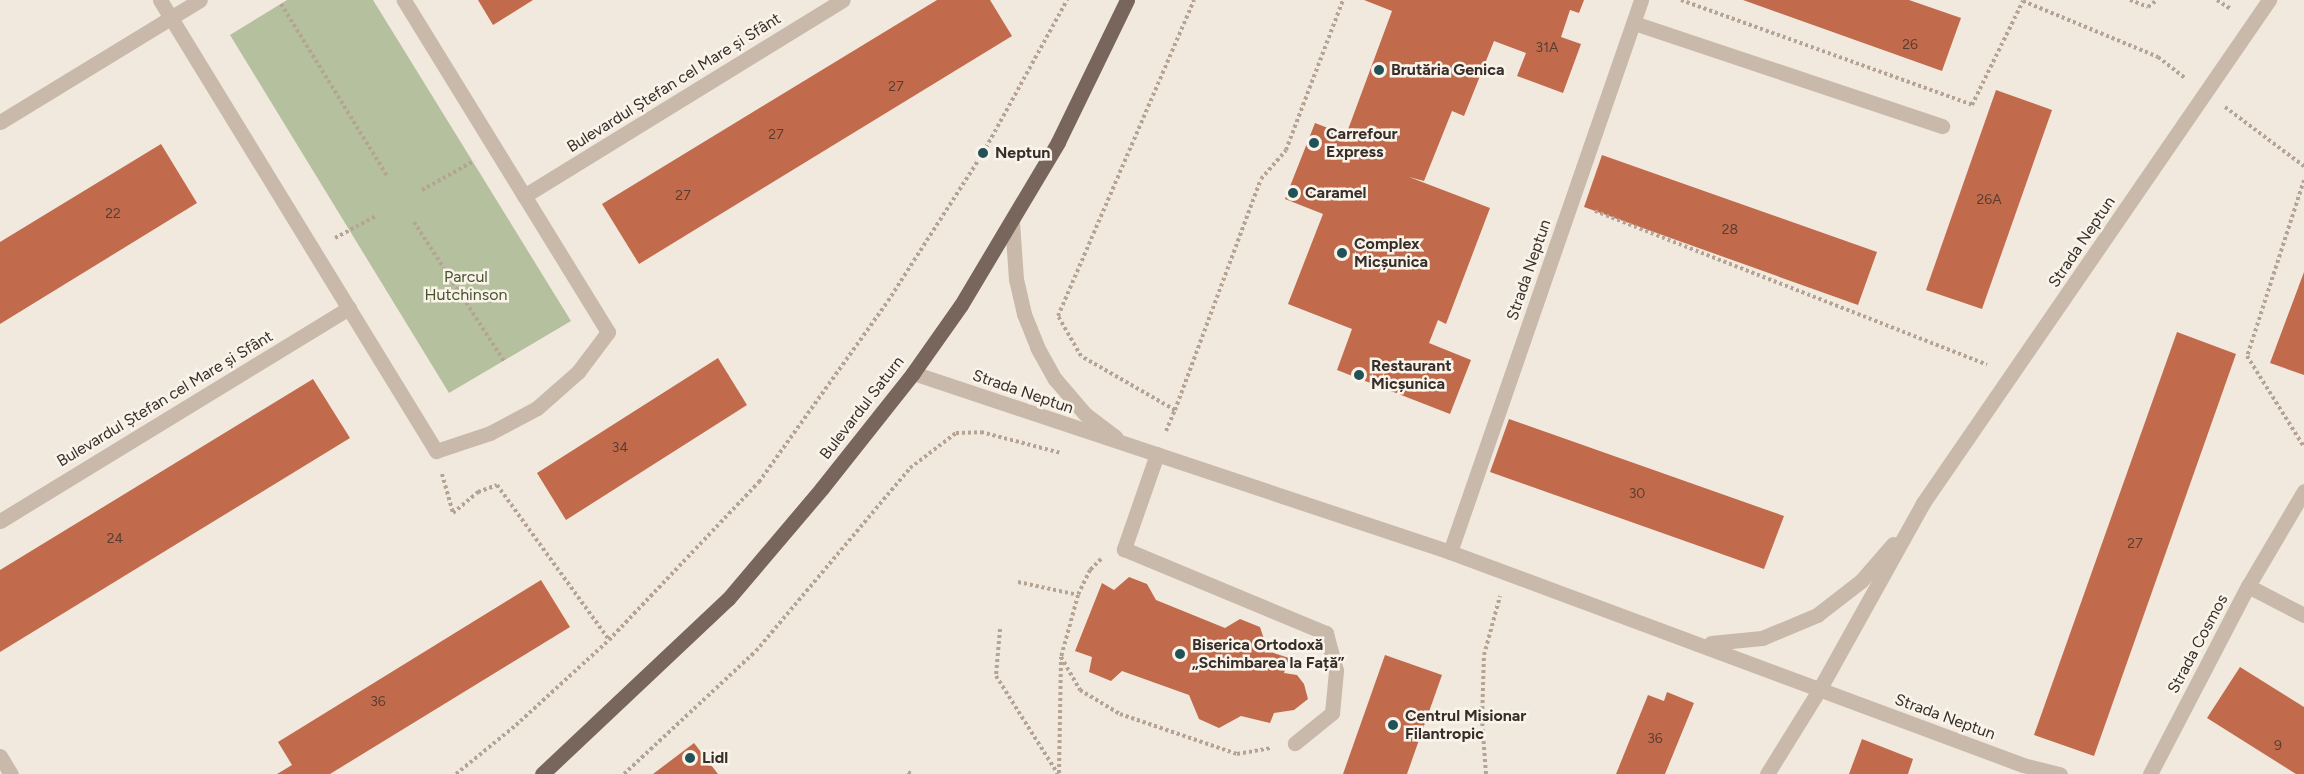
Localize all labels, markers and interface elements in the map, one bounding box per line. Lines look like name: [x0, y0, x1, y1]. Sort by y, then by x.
street label: Bulevardul Ștefan cel Mare și Sfânt: [564, 9, 784, 157]
house number: 26: [1902, 37, 1918, 53]
house number: 31A: [1536, 40, 1558, 56]
place label: Brutăria Genica: [1391, 60, 1505, 80]
marker: Brutăria Genica: [1372, 63, 1386, 77]
house number: 27: [888, 79, 904, 95]
place label: Carrefour Express: [1326, 124, 1398, 162]
house number: 27: [768, 127, 784, 143]
marker: Carrefour Express: [1307, 136, 1321, 150]
place label: Neptun: [995, 143, 1050, 163]
marker: Neptun: [976, 146, 990, 160]
place label: Caramel: [1305, 183, 1366, 203]
marker: Caramel: [1286, 186, 1300, 200]
house number: 27: [675, 188, 691, 204]
house number: 26A: [1976, 192, 2002, 208]
street label: Strada Neptun: [2045, 193, 2119, 291]
house number: 22: [105, 206, 121, 222]
street label: Strada Neptun: [1503, 217, 1555, 323]
house number: 28: [1722, 222, 1738, 238]
place label: Complex Micșunica: [1354, 234, 1428, 272]
marker: Complex Micșunica: [1335, 246, 1349, 260]
park label: Parcul Hutchinson: [425, 267, 507, 305]
street label: Bulevardul Ștefan cel Mare și Sfânt: [54, 327, 276, 471]
street label: Bulevardul Saturn: [816, 353, 908, 463]
place label: Restaurant Micșunica: [1371, 356, 1452, 394]
street label: Strada Neptun: [970, 366, 1076, 418]
marker: Restaurant Micșunica: [1352, 368, 1366, 382]
house number: 34: [612, 440, 628, 456]
house number: 30: [1629, 486, 1645, 502]
house number: 24: [107, 531, 123, 547]
house number: 27: [2127, 536, 2143, 552]
street label: Strada Cosmos: [2164, 591, 2232, 697]
place label: Biserica Ortodoxă „Schimbarea la Față”: [1192, 635, 1344, 673]
marker: Biserica Ortodoxă „Schimbarea la Față”: [1173, 647, 1187, 661]
street label: Strada Neptun: [1892, 690, 1998, 744]
house number: 36: [370, 694, 386, 710]
place label: Centrul Misionar Filantropic: [1405, 706, 1526, 744]
marker: Centrul Misionar Filantropic: [1386, 718, 1400, 732]
house number: 36: [1647, 731, 1663, 747]
house number: 9: [2274, 738, 2282, 754]
place label: Lidl: [702, 748, 728, 768]
marker: Lidl: [683, 751, 697, 765]

